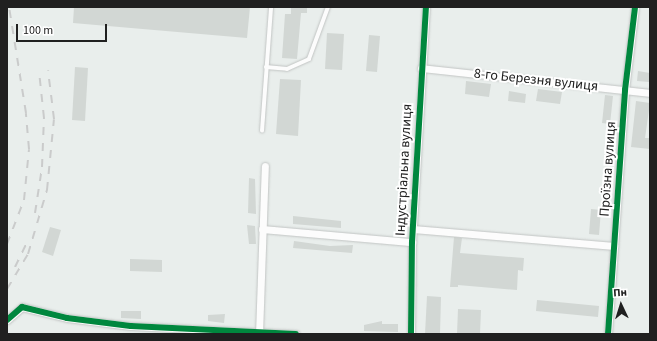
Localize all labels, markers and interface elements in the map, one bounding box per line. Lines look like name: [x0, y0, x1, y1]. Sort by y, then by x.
scale bar: [18, 16, 109, 42]
text: 100 m: [23, 22, 53, 39]
street label: 8-го Березня вулиця: [473, 65, 599, 95]
street label: Індустріальна вулиця: [392, 104, 416, 236]
street label: Проїзна вулиця: [596, 121, 620, 217]
north arrow: [601, 285, 641, 325]
text: Пн: [613, 285, 627, 300]

